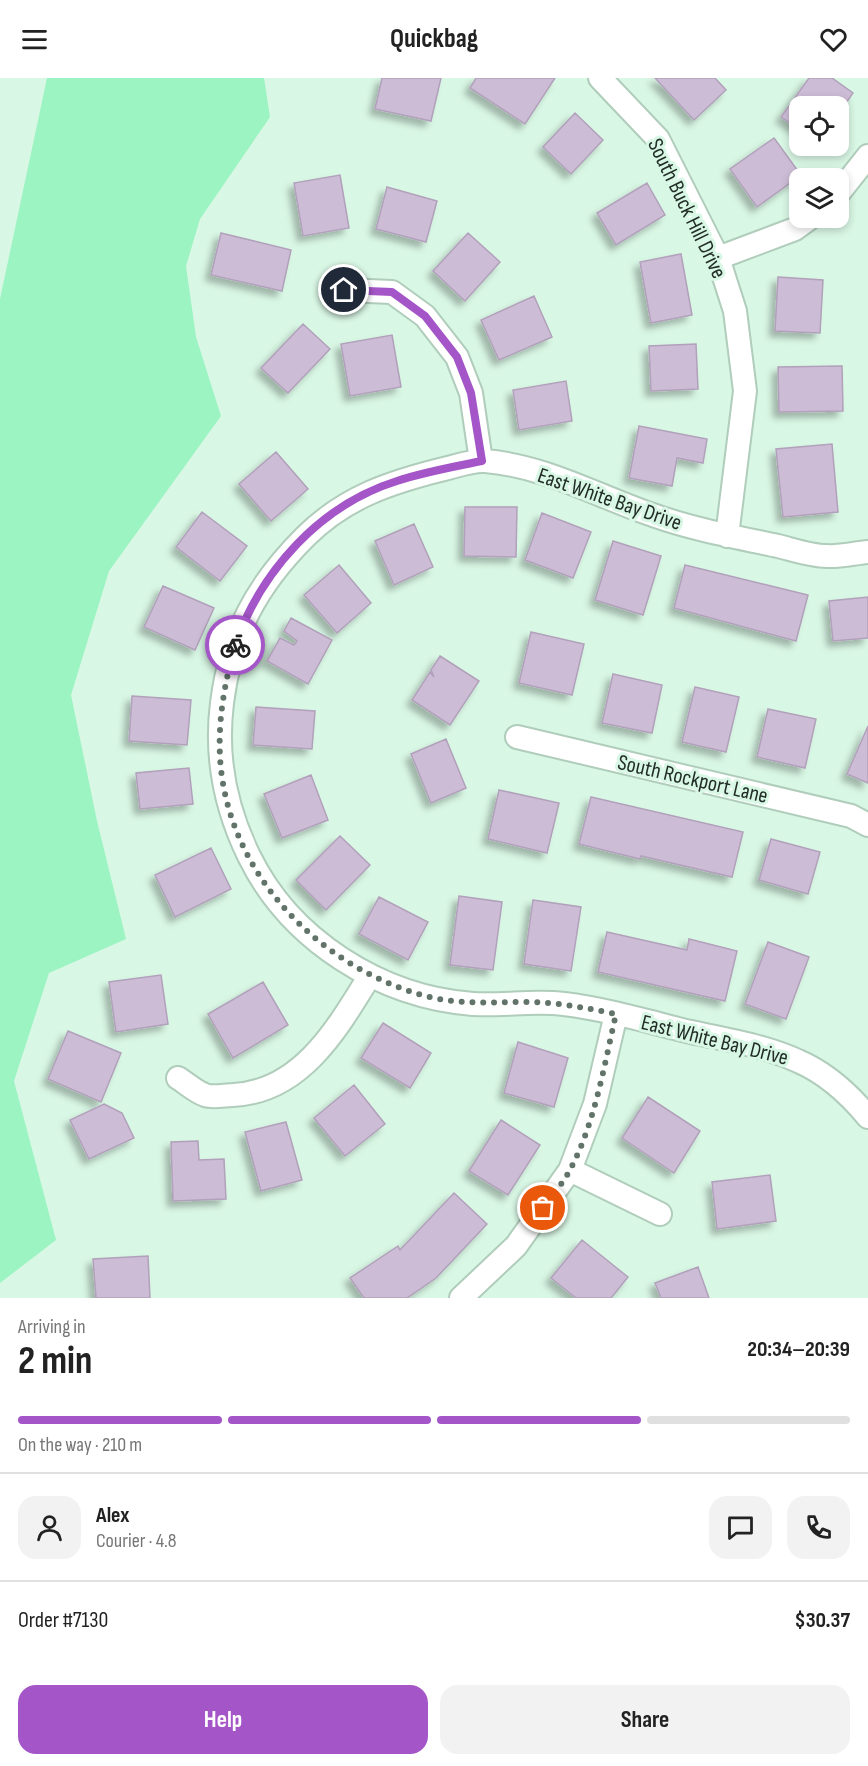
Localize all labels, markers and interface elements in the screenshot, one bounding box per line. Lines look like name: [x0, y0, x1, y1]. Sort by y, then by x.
icon: menu: [18, 23, 51, 56]
text: Quickbag: [390, 23, 478, 55]
icon: heart: [817, 23, 850, 56]
map controls: [789, 96, 849, 228]
button: locate: [789, 96, 849, 156]
street label: South Buck Hill Drive: [641, 134, 732, 283]
button: layers: [789, 168, 849, 228]
pin: [318, 264, 369, 315]
icon: home: [327, 273, 360, 306]
street label: East White Bay Drive: [534, 462, 685, 537]
courier: [205, 615, 265, 675]
icon: bike: [219, 629, 252, 662]
street label: South Rockport Lane: [615, 749, 770, 810]
street label: East White Bay Drive: [638, 1009, 791, 1072]
pin: [517, 1182, 568, 1233]
icon: bag: [526, 1191, 559, 1224]
text: Arriving in: [18, 1315, 86, 1339]
text: 20:34–20:39: [747, 1336, 850, 1363]
text: 2 min: [18, 1338, 92, 1385]
text: On the way · 210 m: [18, 1433, 142, 1457]
button: person: [18, 1496, 81, 1559]
button: chat: [709, 1496, 772, 1559]
button: phone: [787, 1496, 850, 1559]
text: Alex: [96, 1502, 129, 1529]
text: Courier · 4.8: [96, 1529, 177, 1553]
text: Order #7130: [18, 1607, 108, 1634]
text: $30.37: [794, 1607, 850, 1634]
button: Help: [18, 1685, 428, 1754]
button: Share: [440, 1685, 850, 1754]

